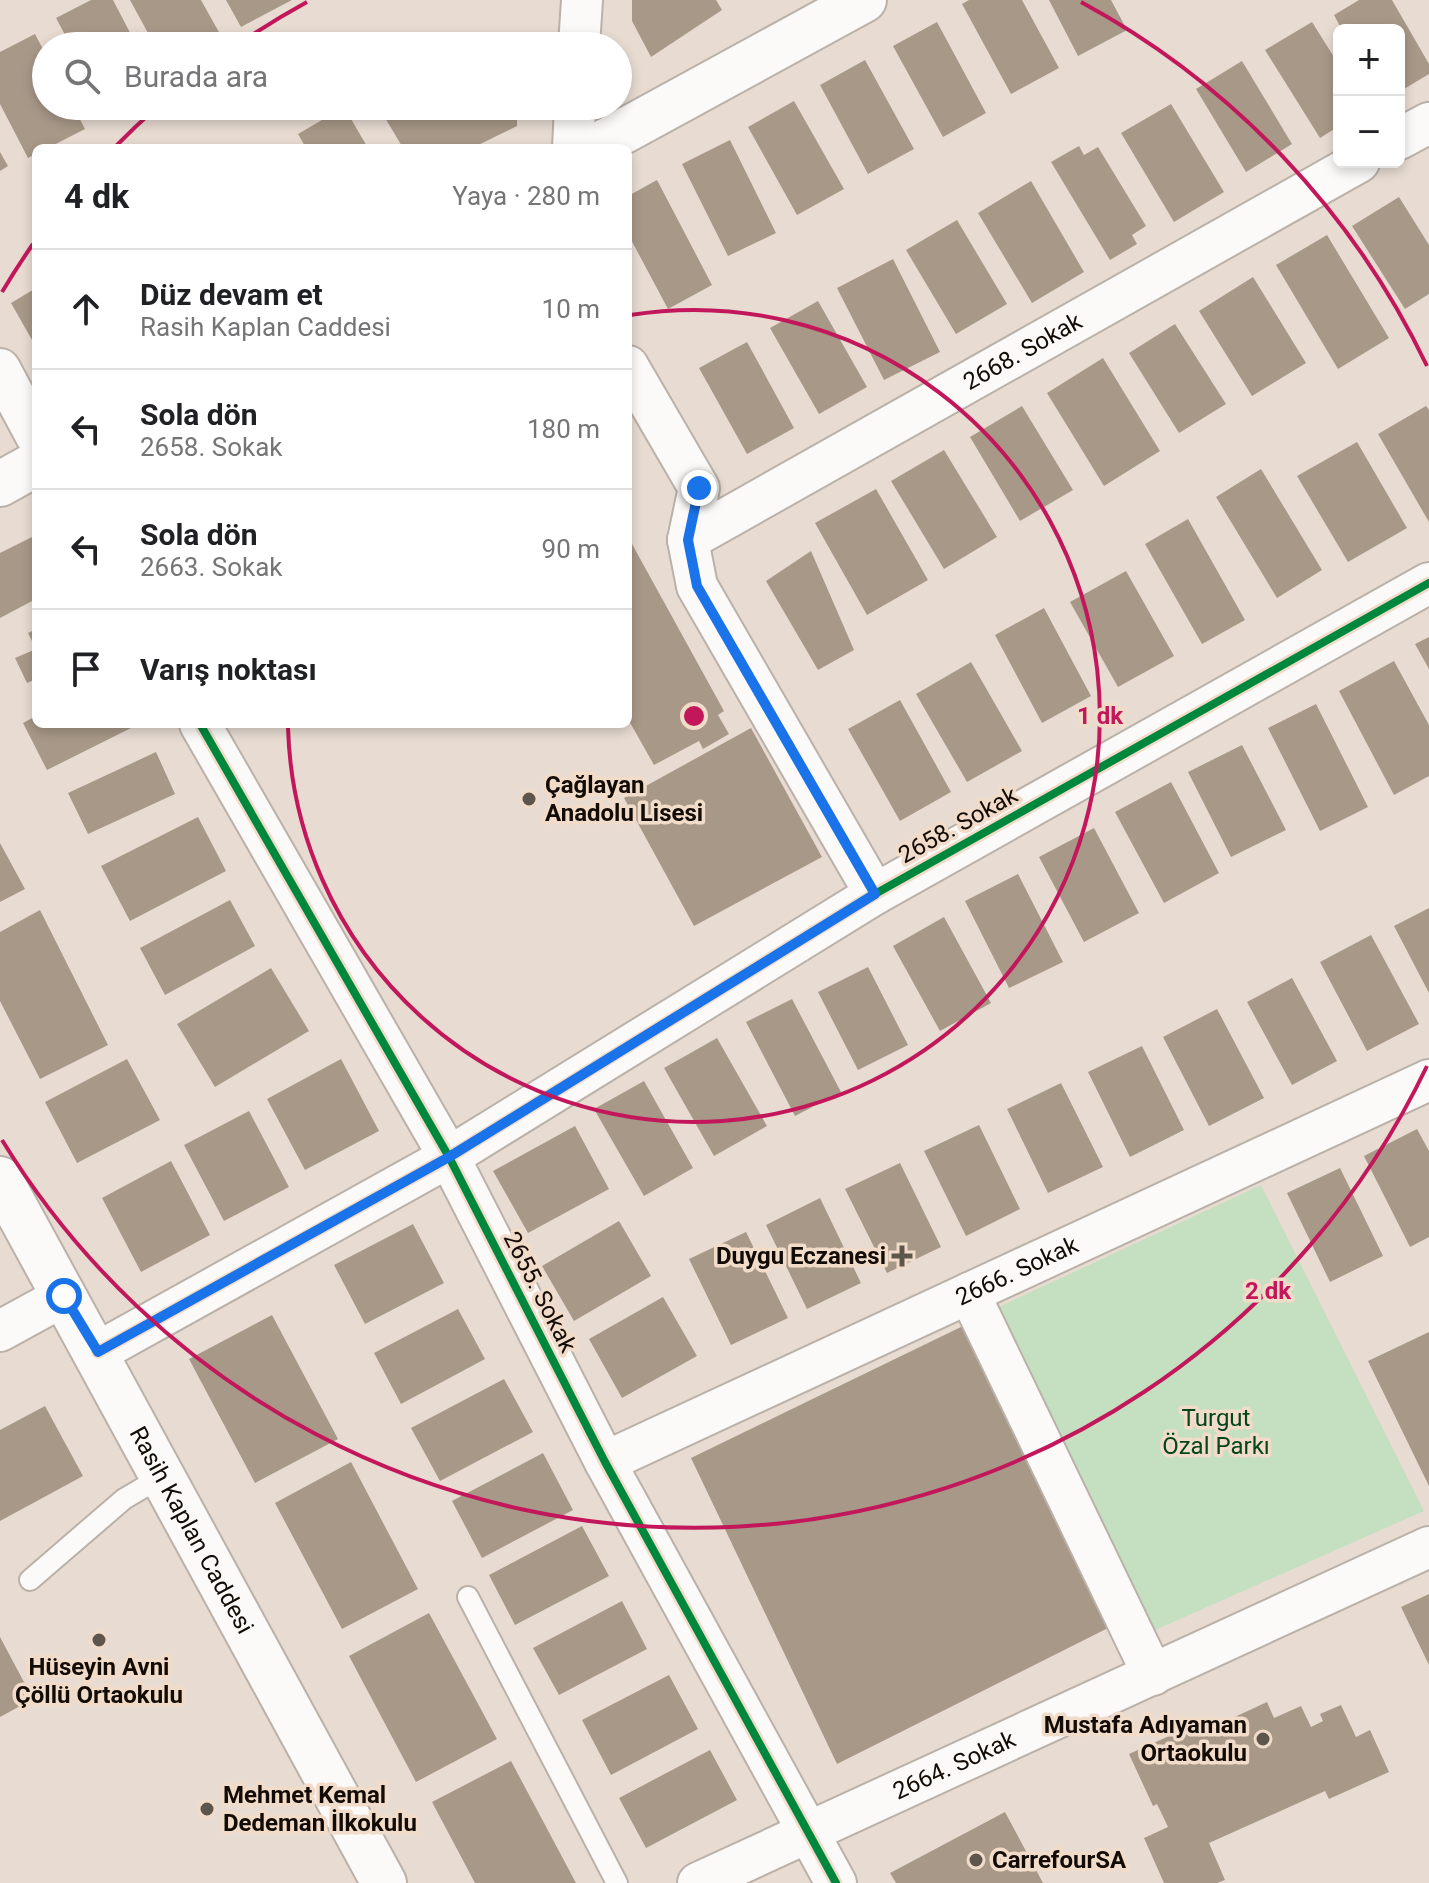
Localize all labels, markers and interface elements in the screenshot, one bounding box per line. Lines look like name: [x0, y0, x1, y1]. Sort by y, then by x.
map controls: [1333, 24, 1405, 168]
button: +: [1333, 24, 1405, 96]
search box: [32, 32, 632, 120]
icon: search: [60, 54, 104, 98]
text: Burada ara: [124, 59, 268, 94]
button: −: [1333, 96, 1405, 168]
text: 4 dk: [64, 176, 129, 216]
text: Yaya · 280 m: [452, 181, 600, 211]
text: Düz devam et: [140, 277, 323, 312]
icon: ahead: [64, 287, 108, 331]
text: 10 m: [542, 294, 600, 324]
street label: 2668. Sokak: [958, 307, 1087, 396]
text: Rasih Kaplan Caddesi: [140, 312, 391, 342]
text: Sola dön: [140, 397, 258, 432]
icon: left: [64, 407, 108, 451]
text: 180 m: [527, 414, 600, 444]
text: 2658. Sokak: [140, 432, 283, 462]
route end: [681, 470, 717, 506]
text: Sola dön: [140, 517, 258, 552]
icon: left: [64, 527, 108, 571]
text: 90 m: [542, 534, 600, 564]
text: 2663. Sokak: [140, 552, 283, 582]
icon: arrive: [64, 647, 108, 691]
text: Varış noktası: [140, 652, 317, 687]
centre of rings: [680, 702, 708, 730]
text: 1 dk: [1077, 702, 1124, 730]
place label: Çağlayan Anadolu Lisesi: [545, 771, 703, 827]
street label: 2658. Sokak: [894, 780, 1023, 869]
marker: Çağlayan Anadolu Lisesi: [520, 790, 538, 808]
street label: 2655. Sokak: [498, 1227, 583, 1358]
street label: 2666. Sokak: [951, 1230, 1083, 1311]
place label: Duygu Eczanesi: [716, 1242, 886, 1270]
marker: Duygu Eczanesi: [893, 1247, 911, 1265]
text: 2 dk: [1245, 1277, 1292, 1305]
route start: [46, 1278, 82, 1314]
park label: Turgut Özal Parkı: [1162, 1404, 1270, 1460]
street label: Rasih Kaplan Caddesi: [124, 1422, 259, 1639]
marker: Hüseyin Avni Çöllü Ortaokulu: [90, 1631, 108, 1649]
place label: Hüseyin Avni Çöllü Ortaokulu: [15, 1653, 183, 1709]
place label: Mustafa Adıyaman Ortaokulu: [1044, 1711, 1247, 1767]
street label: 2664. Sokak: [889, 1725, 1021, 1805]
marker: Mustafa Adıyaman Ortaokulu: [1254, 1730, 1272, 1748]
place label: Mehmet Kemal Dedeman İlkokulu: [223, 1781, 417, 1837]
marker: Mehmet Kemal Dedeman İlkokulu: [198, 1800, 216, 1818]
place label: CarrefourSA: [992, 1846, 1127, 1874]
marker: CarrefourSA: [967, 1851, 985, 1869]

